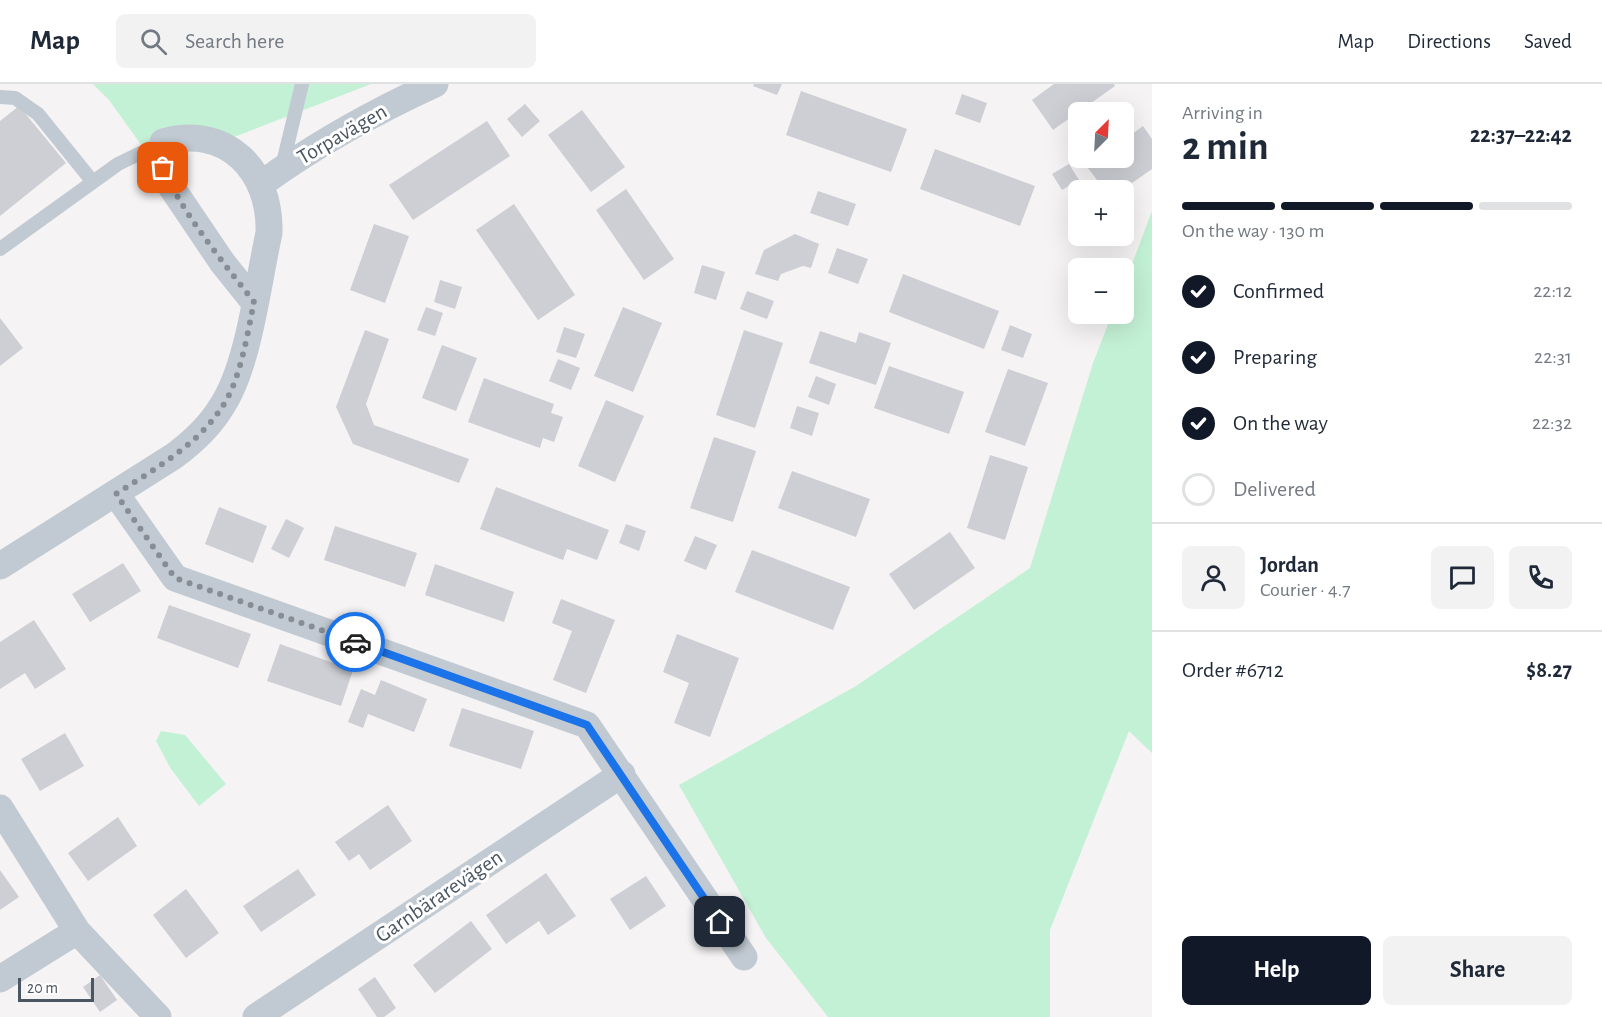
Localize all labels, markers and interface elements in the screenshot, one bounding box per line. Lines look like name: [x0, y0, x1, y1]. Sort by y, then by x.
search box: [116, 14, 536, 68]
icon: search: [137, 25, 170, 58]
text: Map: [30, 27, 80, 55]
text: Search here: [185, 30, 284, 52]
text: Map: [1338, 31, 1374, 52]
text: Directions: [1407, 31, 1491, 52]
text: Saved: [1524, 31, 1572, 52]
street label: Torpavägen: [293, 100, 391, 168]
north arrow: [1068, 102, 1134, 168]
map controls: [1068, 102, 1134, 324]
text: Arriving in: [1182, 103, 1263, 123]
text: 22:37–22:42: [1470, 124, 1572, 146]
text: 2 min: [1182, 128, 1269, 167]
pin: [137, 142, 188, 193]
icon: bag: [146, 151, 179, 184]
button: +: [1068, 180, 1134, 246]
text: On the way · 130 m: [1182, 221, 1324, 241]
button: −: [1068, 258, 1134, 324]
icon: check: [1182, 275, 1215, 308]
text: Confirmed: [1233, 280, 1324, 302]
text: 22:12: [1533, 281, 1572, 301]
icon: check: [1182, 341, 1215, 374]
text: Preparing: [1233, 346, 1317, 368]
text: 22:31: [1534, 347, 1572, 367]
icon: check: [1182, 407, 1215, 440]
text: On the way: [1233, 412, 1328, 434]
text: 22:32: [1532, 413, 1572, 433]
text: Delivered: [1233, 478, 1316, 500]
button: person: [1182, 546, 1245, 609]
button: chat: [1431, 546, 1494, 609]
button: phone: [1509, 546, 1572, 609]
text: Jordan: [1260, 554, 1319, 576]
text: Courier · 4.7: [1260, 580, 1351, 600]
courier: [325, 612, 385, 672]
icon: car: [339, 626, 372, 659]
text: Order #6712: [1182, 659, 1284, 681]
text: $8.27: [1526, 659, 1572, 681]
street label: Garnbärarevägen: [371, 845, 507, 947]
pin: [694, 896, 745, 947]
icon: home: [703, 905, 736, 938]
button: Help: [1182, 936, 1371, 1005]
button: Share: [1383, 936, 1572, 1005]
scale bar: [18, 975, 94, 1002]
text: 20 m: [27, 980, 58, 996]

